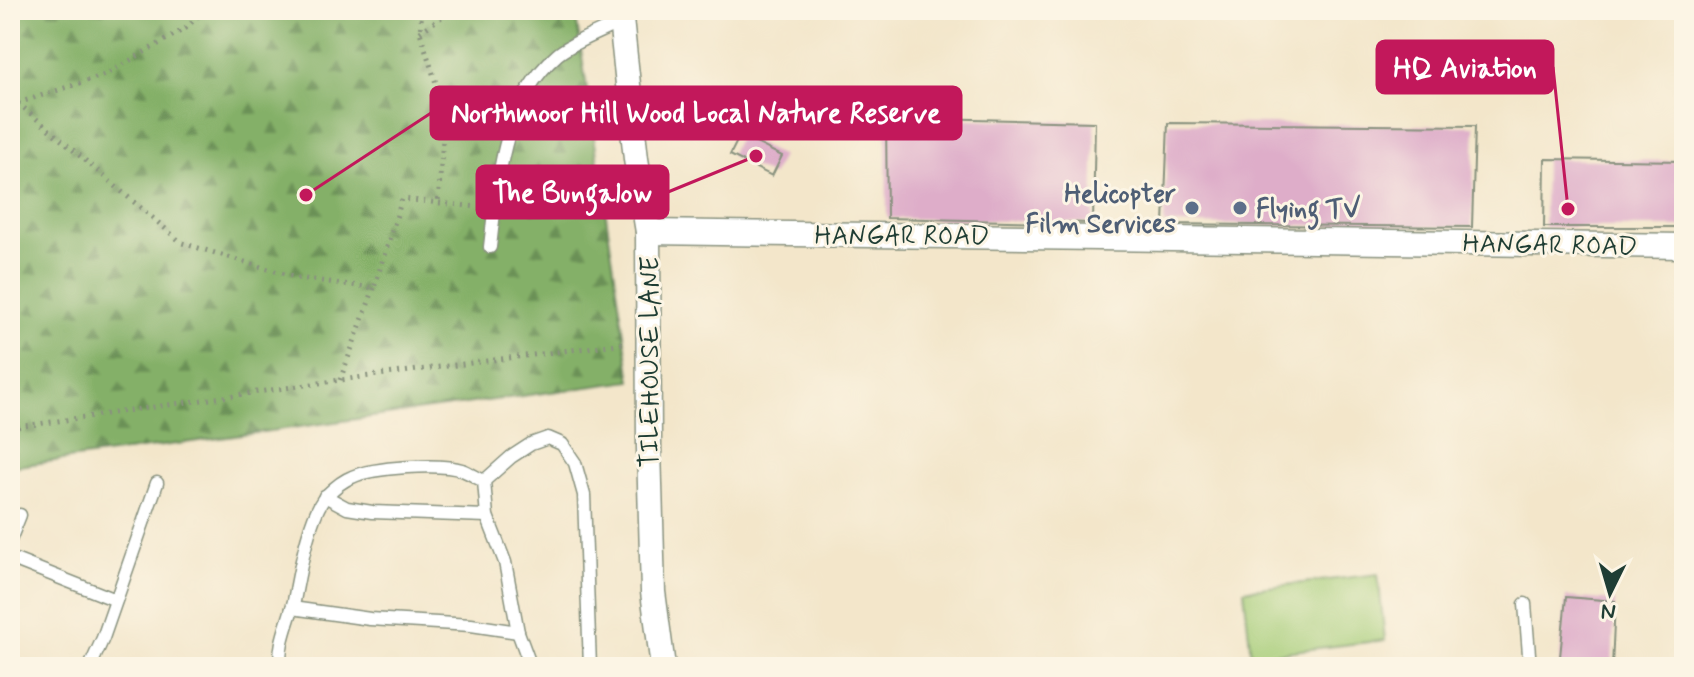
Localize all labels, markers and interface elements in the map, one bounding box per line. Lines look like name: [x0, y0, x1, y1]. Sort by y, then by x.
callout: HQ Aviation: [1377, 41, 1553, 93]
text: HQ Aviation: [1393, 51, 1537, 88]
callout: Northmoor Hill Wood Local Nature Reserve: [431, 87, 961, 139]
text: Northmoor Hill Wood Local Nature Reserve: [451, 96, 941, 133]
callout: The Bungalow: [477, 166, 668, 218]
text: The Bungalow: [492, 176, 652, 216]
place label: Helicopter Film Services: [1026, 178, 1176, 242]
place label: Flying TV: [1256, 193, 1361, 230]
marker: Helicopter Film Services: [1183, 199, 1201, 217]
marker: Flying TV: [1231, 199, 1249, 217]
street label: HANGAR ROAD: [815, 220, 989, 254]
street label: HANGAR ROAD: [1462, 227, 1638, 265]
street label: TILEHOUSE LANE: [634, 256, 668, 468]
north arrow: [1570, 553, 1650, 633]
text: N: [1600, 596, 1617, 626]

